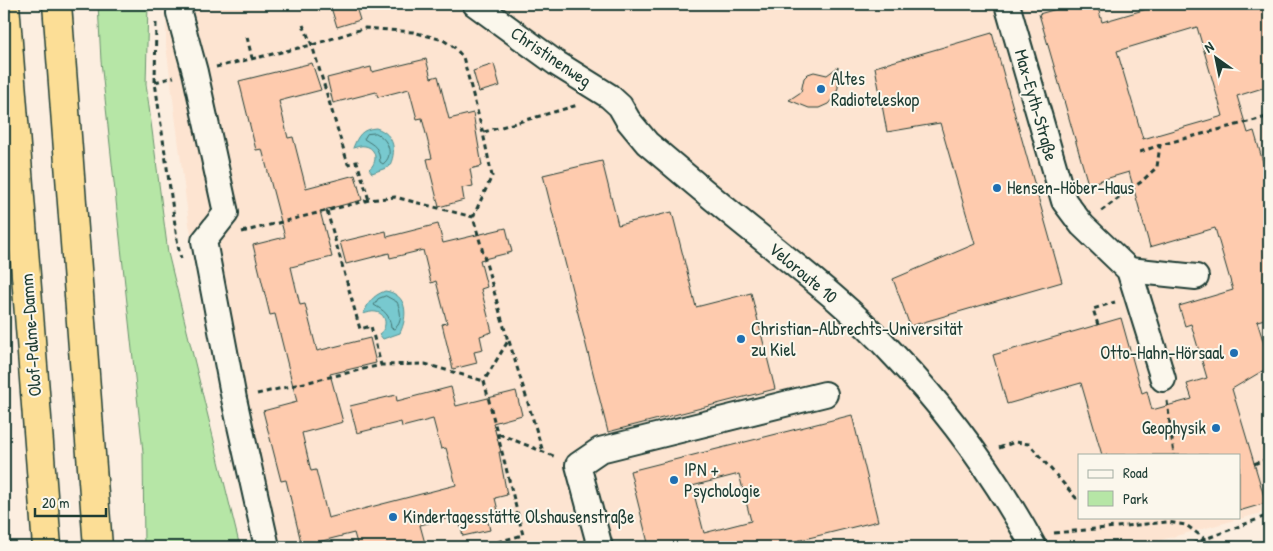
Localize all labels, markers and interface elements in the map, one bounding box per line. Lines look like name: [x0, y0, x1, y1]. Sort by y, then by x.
street label: Christinenweg: [506, 20, 597, 93]
north arrow: [1190, 32, 1240, 82]
text: N: [1200, 36, 1217, 57]
street label: Max-Eyth-Straße: [1009, 46, 1064, 163]
place label: Altes Radioteleskop: [831, 66, 919, 112]
marker: Altes Radioteleskop: [815, 83, 827, 95]
place label: Hensen-Höber-Haus: [1007, 175, 1134, 200]
marker: Hensen-Höber-Haus: [991, 182, 1003, 194]
street label: Veloroute 10: [764, 236, 843, 309]
street label: Olof-Palme-Damm: [14, 273, 47, 397]
place label: Christian-Albrechts-Universität zu Kiel: [751, 316, 964, 362]
marker: Christian-Albrechts-Universität zu Kiel: [735, 333, 747, 345]
place label: Otto-Hahn-Hörsaal: [1100, 340, 1224, 365]
marker: Otto-Hahn-Hörsaal: [1228, 347, 1240, 359]
place label: Geophysik: [1142, 415, 1207, 440]
marker: Geophysik: [1210, 422, 1222, 434]
legend: [1078, 454, 1240, 518]
place label: IPN + Psychologie: [684, 457, 760, 503]
text: Road: [1123, 462, 1148, 483]
marker: IPN + Psychologie: [668, 474, 680, 486]
scale bar: [35, 486, 106, 518]
text: Park: [1123, 488, 1148, 509]
text: 20 m: [42, 492, 69, 513]
place label: Kindertagesstätte Olshausenstraße: [403, 504, 634, 529]
marker: Kindertagesstätte Olshausenstraße: [387, 511, 399, 523]

